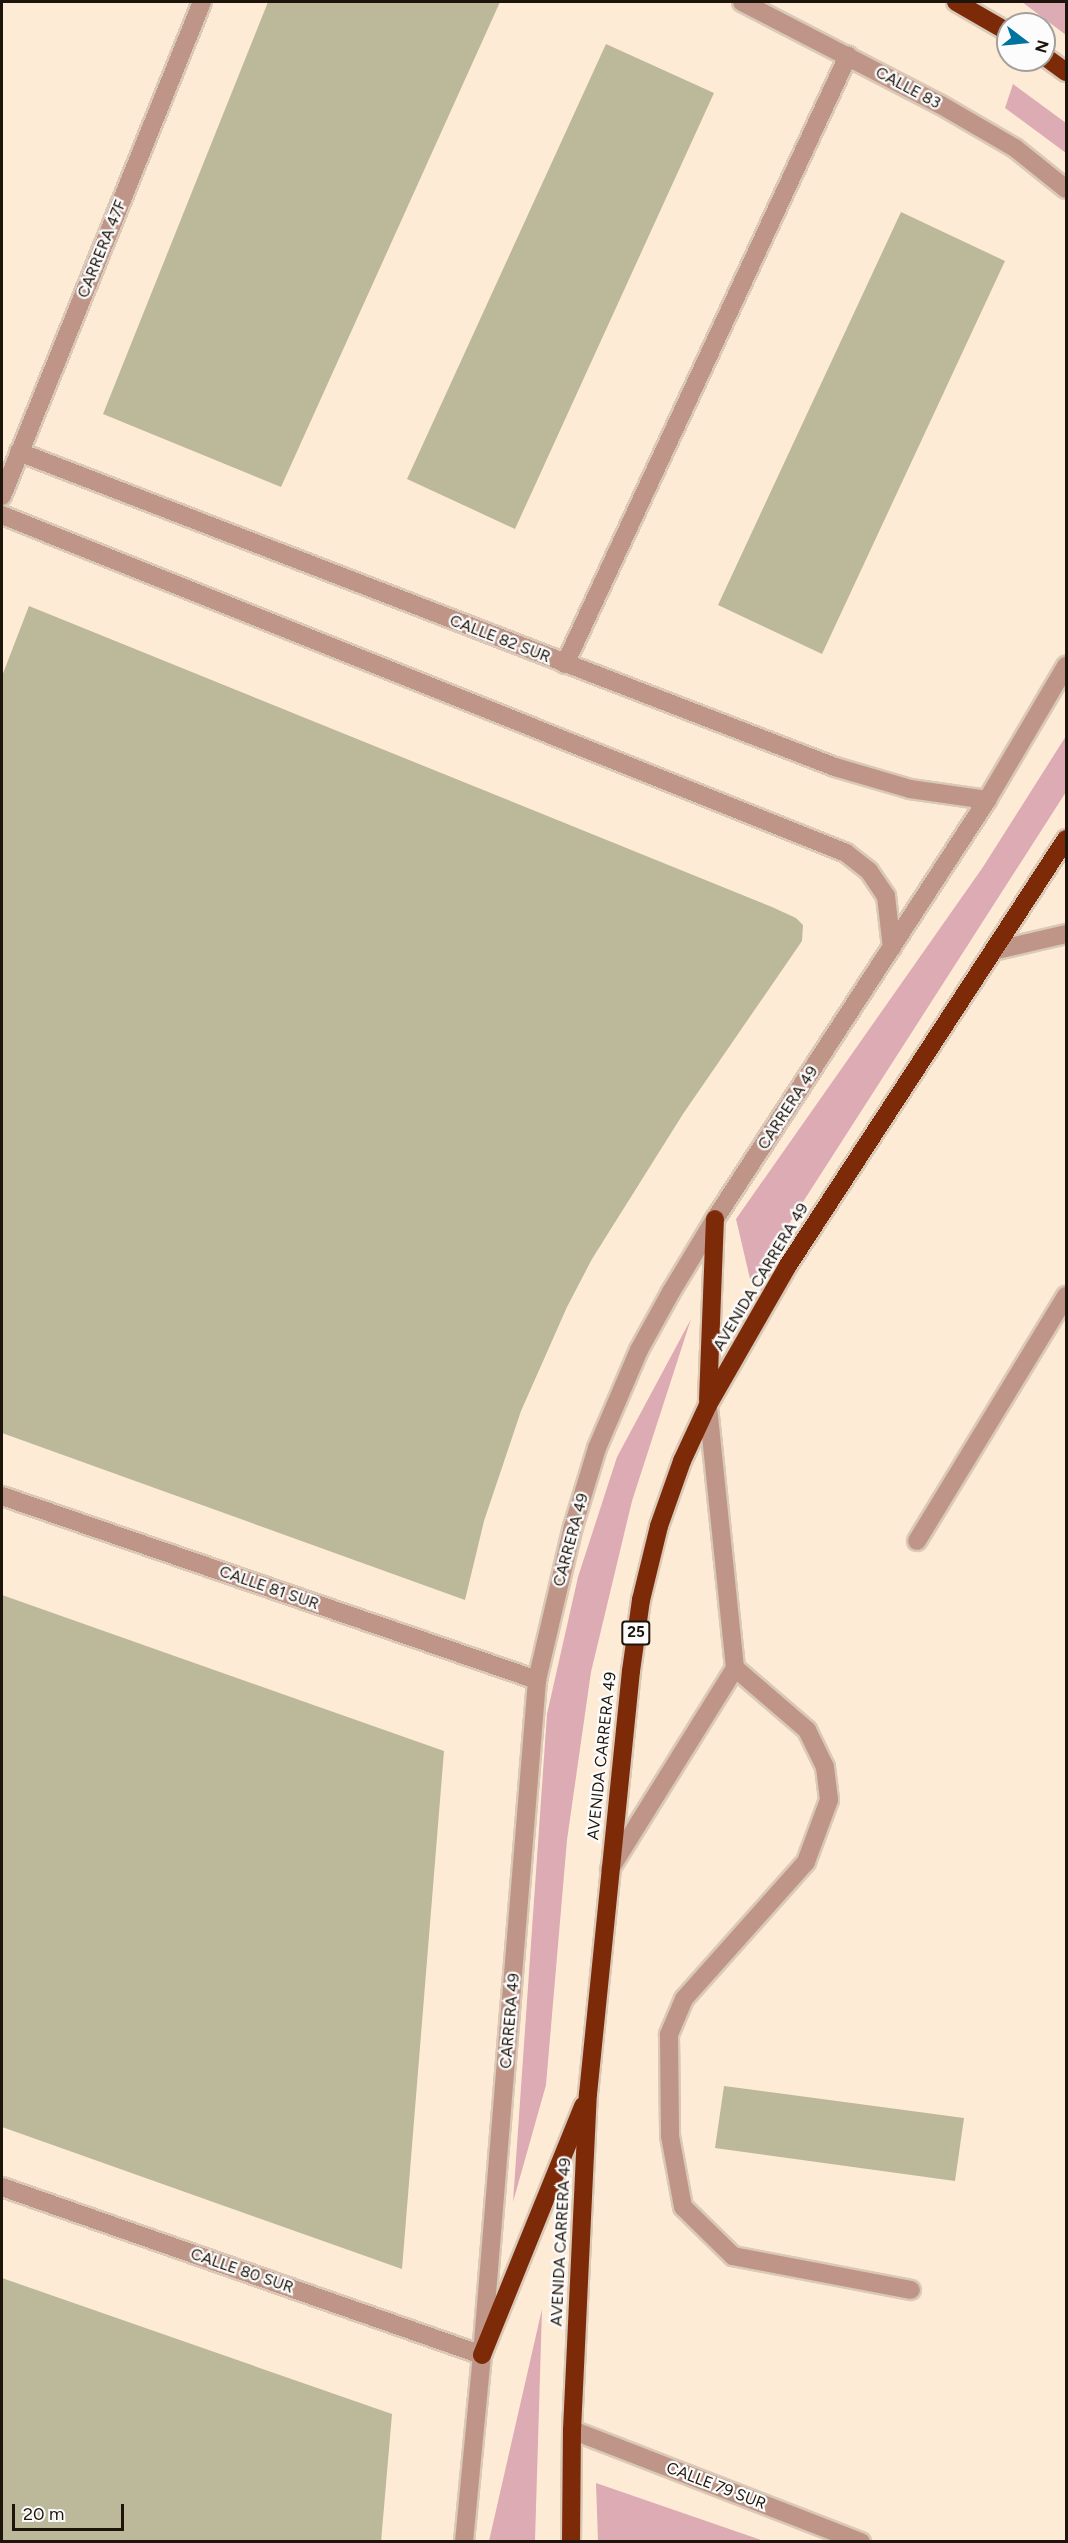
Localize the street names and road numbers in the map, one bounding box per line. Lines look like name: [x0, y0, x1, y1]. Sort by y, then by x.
street label: CALLE 83: [872, 63, 944, 113]
street label: CARRERA 47F: [74, 197, 130, 301]
street label: CALLE 82 SUR: [447, 611, 553, 667]
street label: CARRERA 49: [754, 1063, 822, 1153]
street label: AVENIDA CARRERA 49: [709, 1200, 813, 1354]
street label: CARRERA 49: [549, 1491, 593, 1589]
street label: CALLE 81 SUR: [217, 1562, 321, 1614]
road number: 25: [621, 1621, 651, 1645]
street label: AVENIDA CARRERA 49: [584, 1671, 620, 1841]
street label: CARRERA 49: [496, 1973, 524, 2069]
street label: AVENIDA CARRERA 49: [547, 2157, 575, 2327]
street label: CALLE 80 SUR: [188, 2244, 296, 2298]
street label: CALLE 79 SUR: [663, 2458, 769, 2514]

